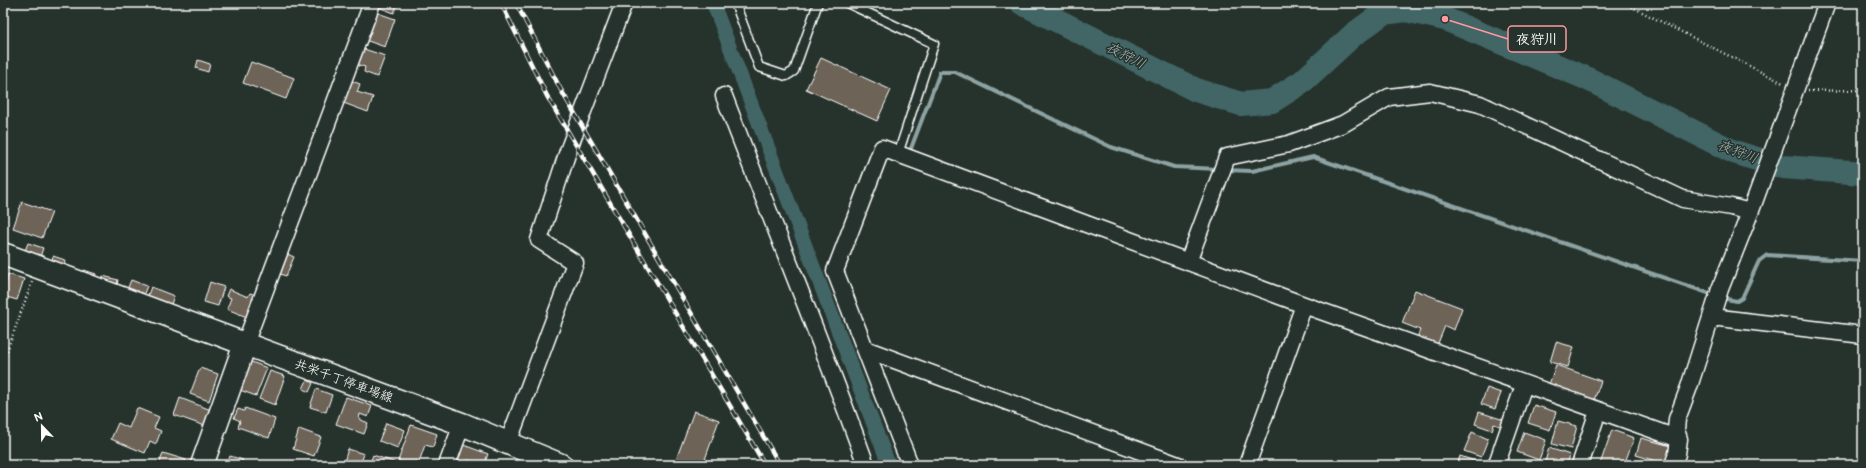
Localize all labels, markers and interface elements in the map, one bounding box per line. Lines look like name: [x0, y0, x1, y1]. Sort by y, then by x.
callout: 夜狩川: [1508, 26, 1566, 52]
text: 夜狩川: [1516, 31, 1558, 48]
water label: 夜狩川: [1103, 38, 1148, 73]
water label: 夜狩川: [1715, 136, 1760, 167]
street label: 共栄千丁停車場線: [292, 356, 396, 407]
north arrow: [22, 406, 62, 446]
text: N: [32, 410, 45, 425]

